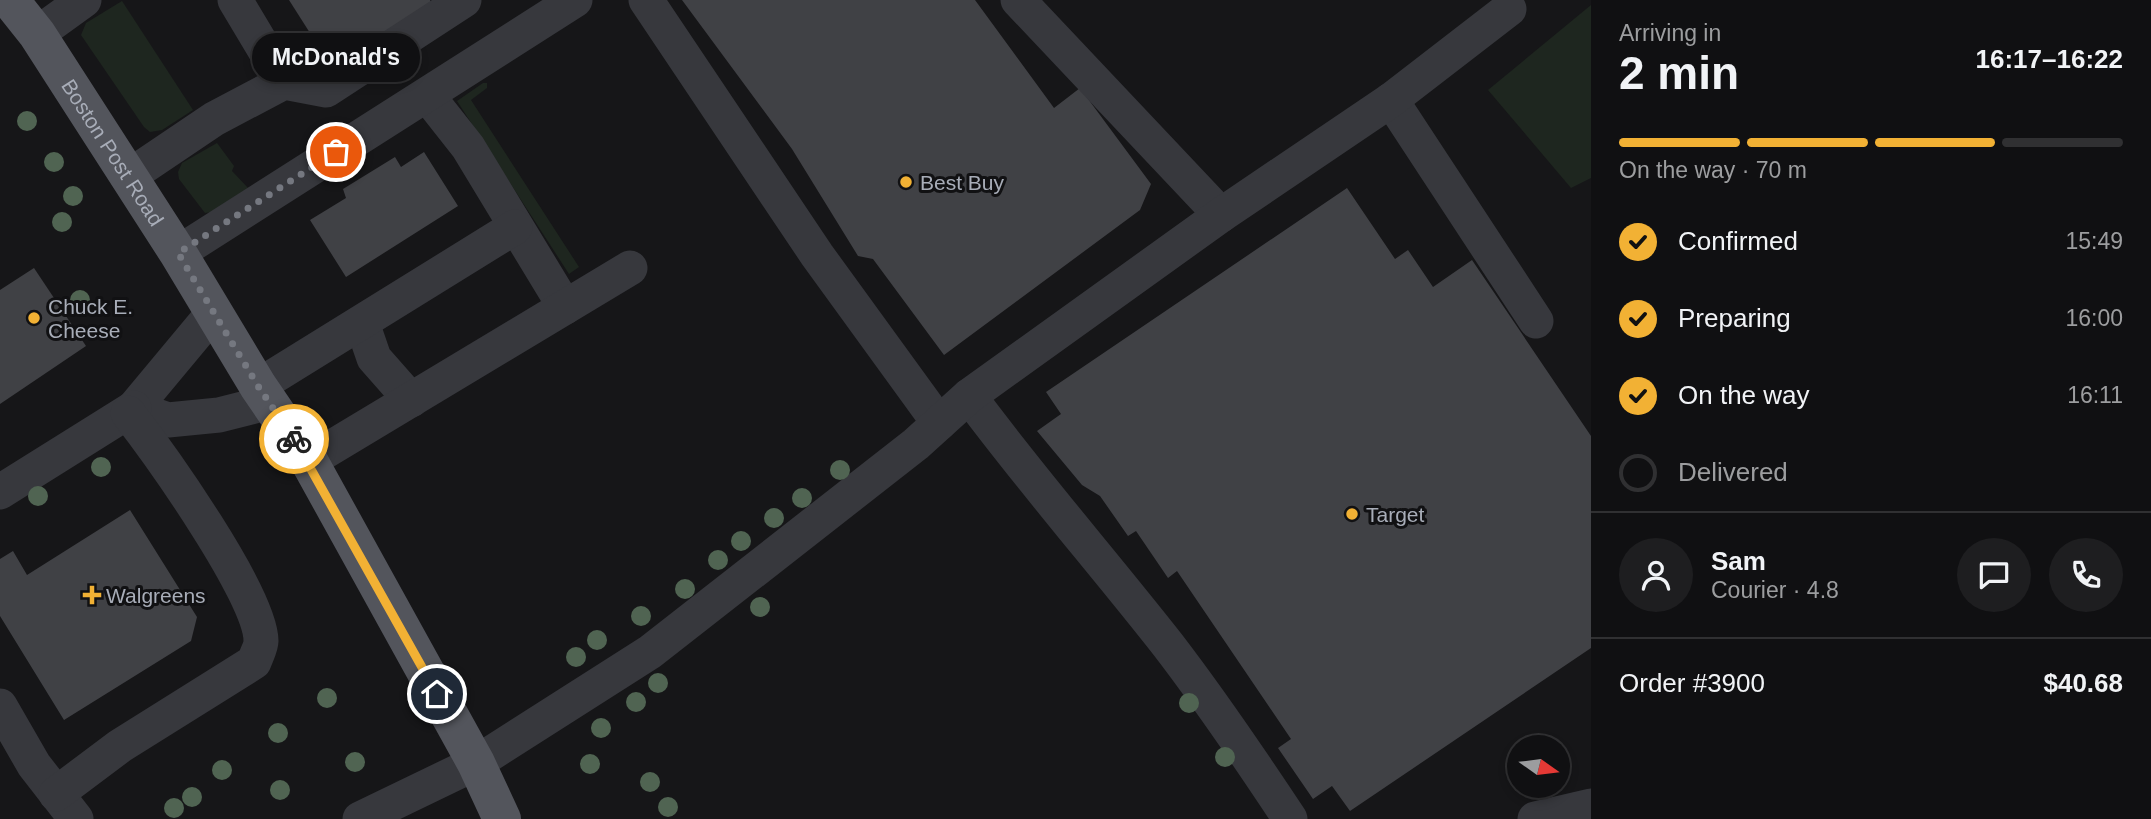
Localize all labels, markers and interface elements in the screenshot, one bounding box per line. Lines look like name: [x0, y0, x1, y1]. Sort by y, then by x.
text: Arriving in: [1619, 20, 1721, 46]
callout: McDonald's: [252, 33, 420, 82]
text: McDonald's: [272, 44, 400, 70]
text: 16:17–16:22: [1976, 44, 2123, 74]
text: 2 min: [1619, 47, 1739, 99]
street label: Boston Post Road: [58, 75, 169, 230]
pin: [306, 122, 366, 182]
icon: bag: [317, 133, 355, 171]
text: On the way · 70 m: [1619, 157, 1807, 183]
place label: Best Buy: [920, 171, 1005, 194]
marker: Best Buy: [898, 174, 914, 190]
icon: check: [1619, 223, 1657, 261]
text: Confirmed: [1678, 226, 1798, 256]
text: 15:49: [2065, 228, 2123, 254]
place label: Chuck E. Cheese: [48, 295, 133, 342]
icon: check: [1619, 300, 1657, 338]
text: Preparing: [1678, 303, 1791, 333]
text: 16:00: [2065, 305, 2123, 331]
marker: Chuck E. Cheese: [26, 310, 42, 326]
icon: check: [1619, 377, 1657, 415]
text: On the way: [1678, 380, 1810, 410]
text: 16:11: [2067, 382, 2123, 408]
courier: [259, 404, 329, 474]
icon: bike: [275, 420, 313, 458]
text: Delivered: [1678, 457, 1788, 487]
place label: Target: [1366, 503, 1425, 526]
marker: Target: [1344, 506, 1360, 522]
button: person: [1619, 538, 1693, 612]
button: chat: [1957, 538, 2031, 612]
button: phone: [2049, 538, 2123, 612]
text: Sam: [1711, 546, 1766, 576]
text: Courier · 4.8: [1711, 577, 1839, 603]
place label: Walgreens: [106, 584, 206, 607]
marker: Walgreens: [84, 587, 100, 603]
pin: [407, 664, 467, 724]
text: Order #3900: [1619, 668, 1765, 698]
text: $40.68: [2043, 668, 2123, 698]
icon: home: [418, 675, 456, 713]
north arrow: [1507, 735, 1570, 798]
map controls: [1507, 735, 1570, 798]

